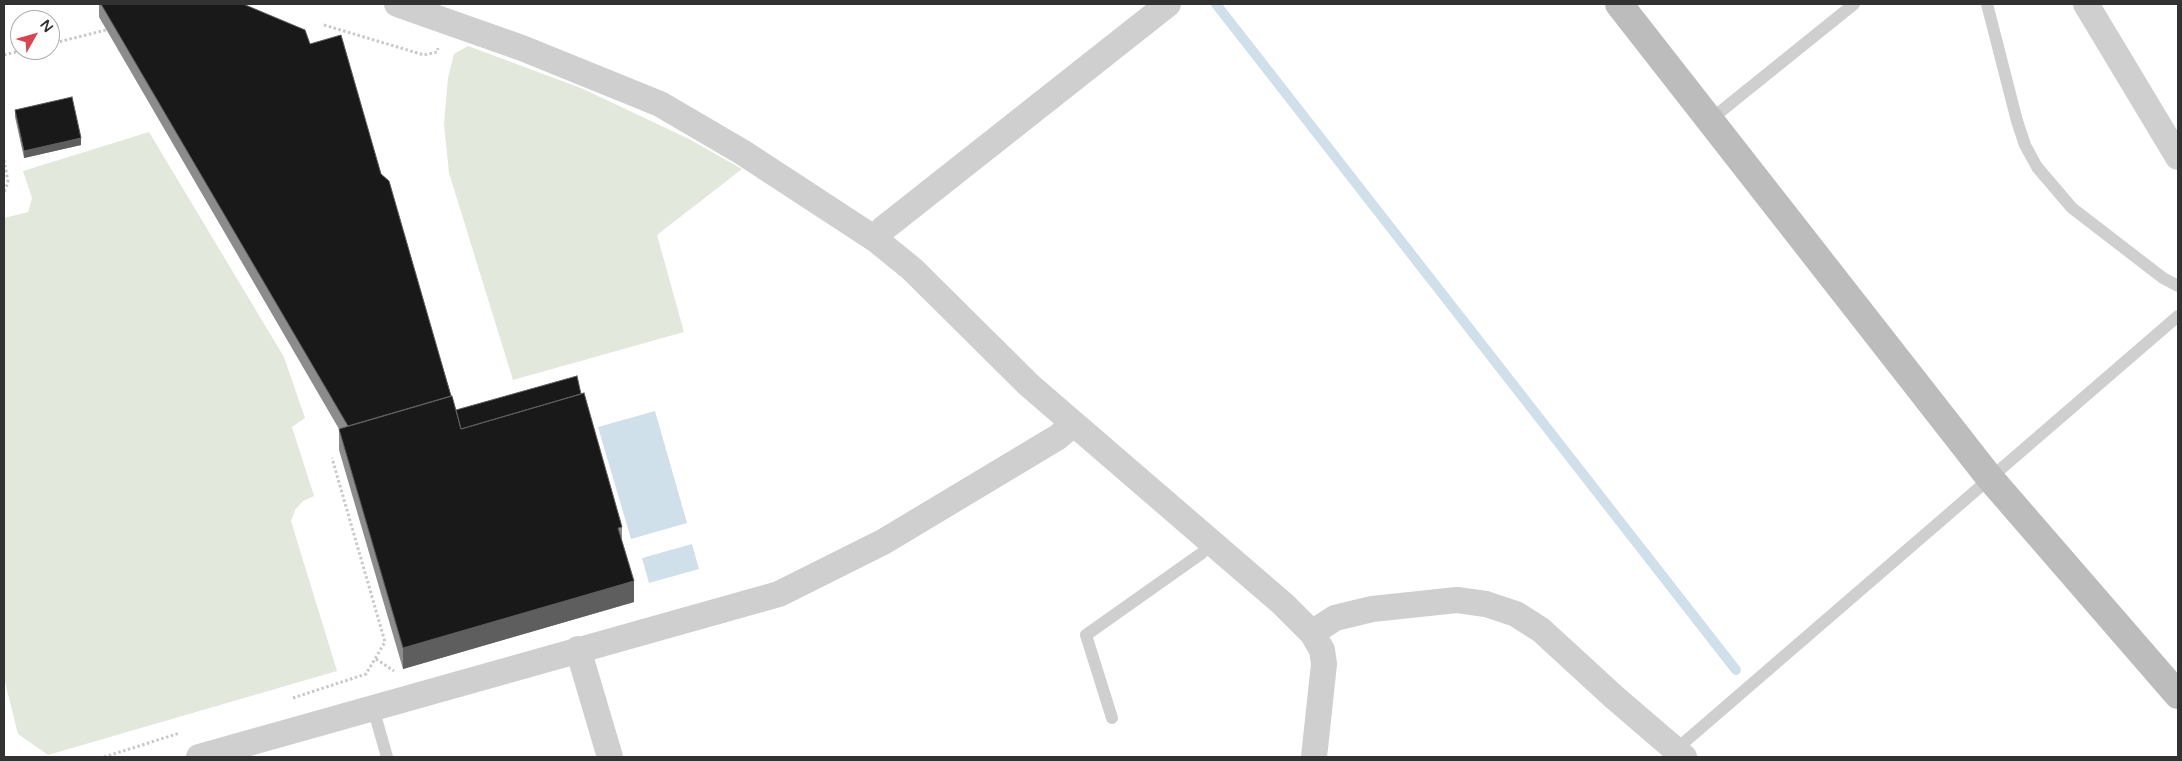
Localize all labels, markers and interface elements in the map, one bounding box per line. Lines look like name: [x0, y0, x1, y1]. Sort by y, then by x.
north arrow: [10, 10, 60, 60]
text: N: [36, 16, 57, 36]

